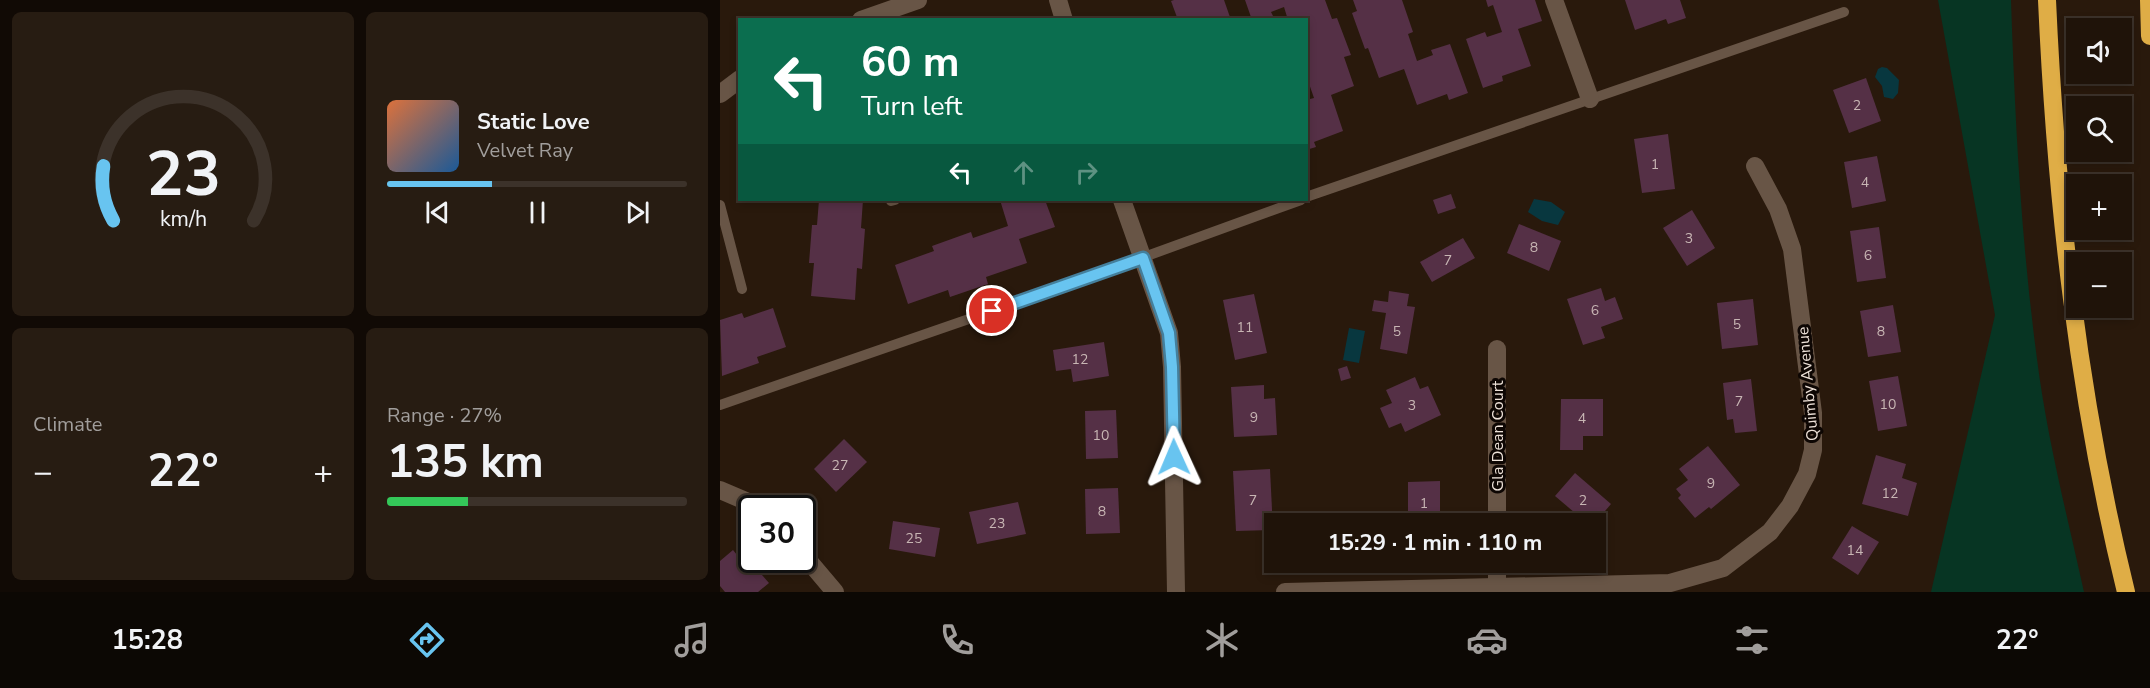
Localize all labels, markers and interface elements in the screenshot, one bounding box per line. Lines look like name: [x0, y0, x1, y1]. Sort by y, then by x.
map controls: [2066, 18, 2132, 318]
button: sound: [2066, 18, 2132, 84]
text: 60 m: [861, 34, 960, 91]
icon: left: [762, 42, 840, 120]
text: Turn left: [861, 88, 962, 125]
house number: 2: [1853, 96, 1861, 115]
button: search: [2066, 96, 2132, 162]
text: Static Love: [477, 107, 590, 137]
text: 23: [146, 132, 220, 217]
text: Velvet Ray: [477, 137, 573, 164]
house number: 1: [1651, 155, 1659, 174]
icon: left: [944, 156, 977, 189]
icon: ahead: [1007, 156, 1040, 189]
icon: right: [1070, 156, 1103, 189]
house number: 4: [1861, 173, 1869, 192]
button: +: [2066, 174, 2132, 240]
icon: previous: [421, 196, 454, 229]
icon: pause: [521, 196, 554, 229]
icon: next: [621, 196, 654, 229]
text: km/h: [159, 205, 207, 235]
house number: 3: [1685, 229, 1693, 248]
house number: 8: [1530, 238, 1538, 257]
house number: 6: [1864, 246, 1872, 265]
house number: 7: [1444, 251, 1452, 270]
button: −: [2066, 252, 2132, 318]
pin: [966, 285, 1017, 336]
icon: arrive: [975, 294, 1008, 327]
house number: 6: [1591, 301, 1599, 320]
house number: 5: [1733, 315, 1741, 334]
house number: 11: [1237, 318, 1253, 337]
house number: 5: [1393, 322, 1401, 341]
house number: 8: [1877, 322, 1885, 341]
street label: Quimby Avenue: [1792, 326, 1824, 442]
house number: 12: [1072, 350, 1088, 369]
street label: Gla Dean Court: [1487, 380, 1509, 491]
house number: 7: [1735, 392, 1743, 411]
house number: 10: [1880, 395, 1896, 414]
house number: 3: [1408, 396, 1416, 415]
text: Range · 27%: [387, 402, 502, 429]
house number: 9: [1250, 408, 1258, 427]
house number: 4: [1578, 409, 1586, 428]
text: Climate: [33, 411, 102, 438]
position arrow: [1142, 425, 1206, 489]
house number: 10: [1093, 426, 1109, 445]
text: 135 km: [387, 432, 544, 493]
text: 22°: [147, 441, 219, 502]
text: −: [33, 450, 53, 495]
text: +: [313, 450, 333, 495]
house number: 27: [832, 456, 848, 475]
house number: 9: [1707, 474, 1715, 493]
house number: 12: [1882, 484, 1898, 503]
house number: 7: [1249, 491, 1257, 510]
house number: 2: [1579, 491, 1587, 510]
house number: 1: [1420, 494, 1428, 513]
speed limit sign: 30: [738, 495, 816, 573]
house number: 8: [1098, 502, 1106, 521]
house number: 23: [989, 514, 1005, 533]
text: 15:29 · 1 min · 110 m: [1328, 528, 1542, 558]
house number: 25: [906, 529, 922, 548]
house number: 14: [1847, 541, 1863, 560]
icon: directions: [406, 619, 448, 661]
icon: music: [671, 619, 713, 661]
icon: phone: [936, 619, 978, 661]
icon: climate: [1201, 619, 1243, 661]
icon: car: [1466, 619, 1508, 661]
icon: filters: [1731, 619, 1773, 661]
text: 15:28: [111, 622, 183, 659]
text: 22°: [1996, 622, 2038, 659]

